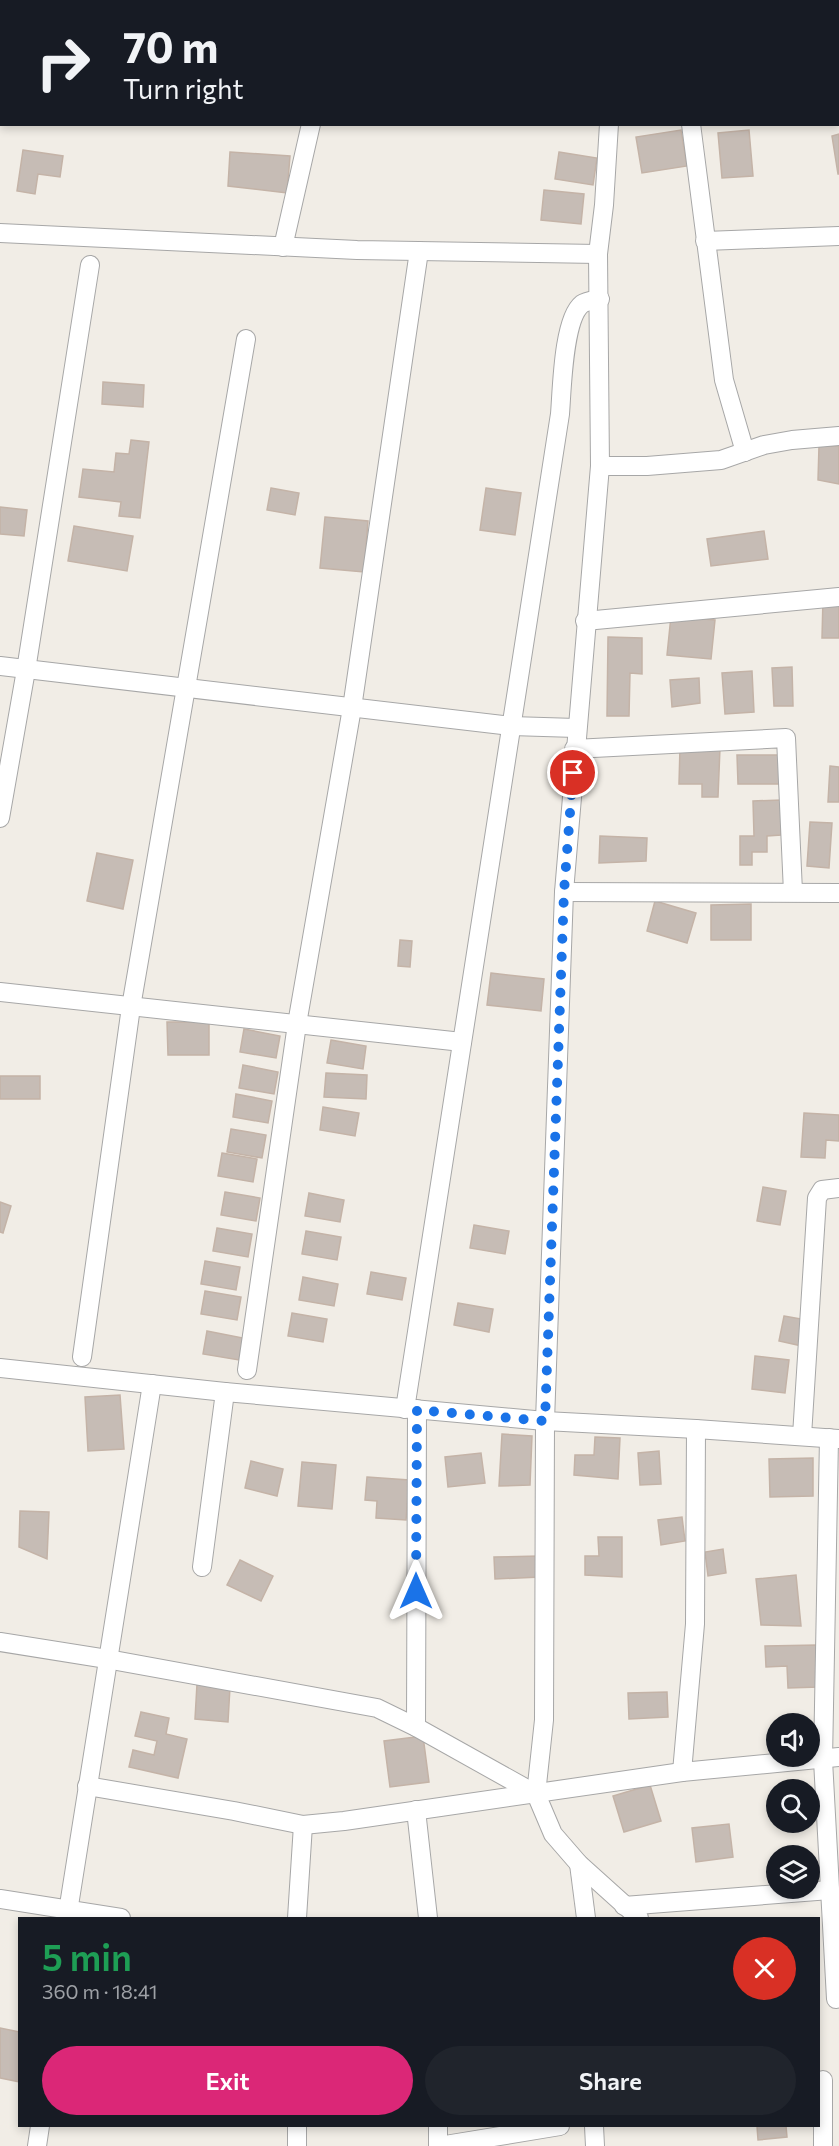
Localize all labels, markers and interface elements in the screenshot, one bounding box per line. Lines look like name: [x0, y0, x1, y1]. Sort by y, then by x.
text: 70 m: [123, 20, 218, 72]
icon: right: [24, 24, 102, 102]
text: Turn right: [123, 72, 243, 105]
pin: [547, 747, 598, 798]
icon: arrive: [556, 756, 589, 789]
position arrow: [384, 1559, 448, 1623]
map controls: [766, 1713, 820, 1899]
button: sound: [766, 1713, 820, 1767]
button: search: [766, 1779, 820, 1833]
button: layers: [766, 1845, 820, 1899]
text: 5 min: [42, 1934, 132, 1978]
button: close: [733, 1937, 796, 2000]
text: 360 m · 18:41: [42, 1979, 158, 2003]
button: Exit: [42, 2046, 413, 2115]
button: Share: [425, 2046, 796, 2115]

